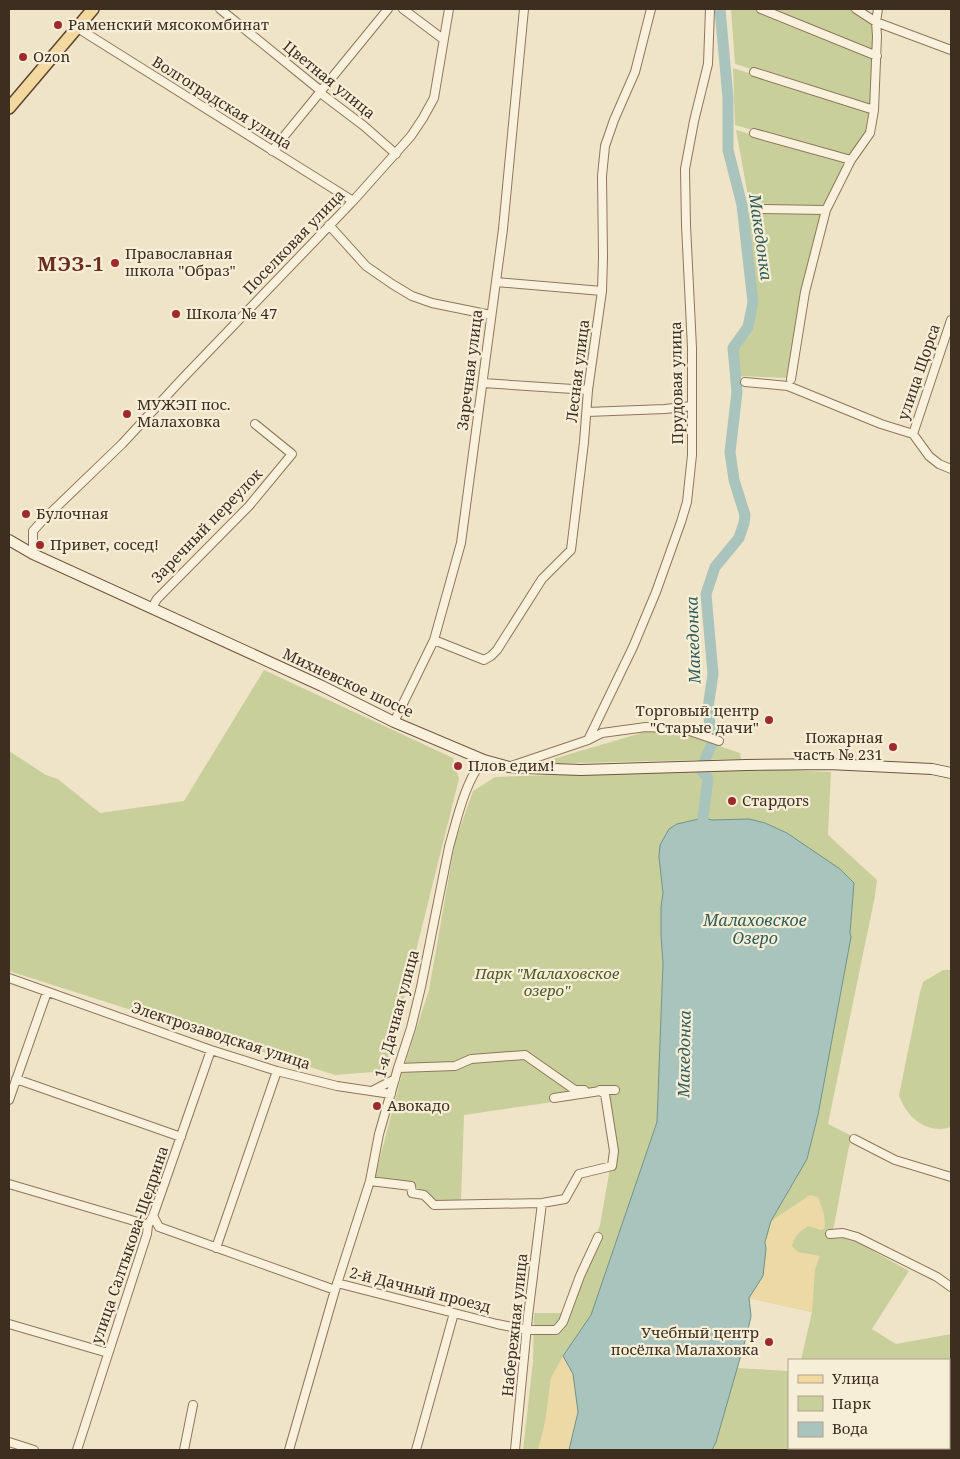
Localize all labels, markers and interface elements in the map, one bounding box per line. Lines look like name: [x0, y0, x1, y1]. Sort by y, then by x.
place label: Раменский мясокомбинат: [68, 14, 269, 34]
marker: Раменский мясокомбинат: [52, 19, 64, 31]
street label: Цветная улица: [279, 36, 380, 123]
place label: Ozon: [33, 46, 70, 66]
marker: Ozon: [17, 51, 29, 63]
street label: Волгоградская улица: [149, 51, 296, 153]
street label: Поселковая улица: [238, 185, 348, 298]
water label: Македонка: [744, 191, 778, 282]
place label: Православная школа "Образ": [125, 243, 236, 280]
district label: МЭЗ-1: [37, 250, 105, 277]
marker: Православная школа "Образ": [109, 257, 121, 269]
place label: Школа № 47: [186, 303, 277, 323]
marker: Школа № 47: [170, 308, 182, 320]
street label: Заречная улица: [452, 308, 486, 432]
street label: Лесная улица: [561, 318, 593, 424]
street label: Прудовая улица: [665, 321, 687, 445]
street label: улица Щорса: [892, 321, 944, 422]
place label: МУЖЭП пос. Малаховка: [137, 394, 231, 431]
marker: МУЖЭП пос. Малаховка: [121, 408, 133, 420]
street label: Заречный переулок: [146, 464, 266, 587]
place label: Булочная: [36, 503, 109, 523]
marker: Булочная: [20, 508, 32, 520]
place label: Привет, сосед!: [50, 534, 159, 554]
marker: Привет, сосед!: [34, 539, 46, 551]
water label: Македонка: [680, 596, 706, 685]
street label: Михневское шоссе: [280, 643, 417, 721]
place label: Торговый центр "Старые дачи": [636, 700, 759, 737]
marker: Торговый центр "Старые дачи": [763, 714, 775, 726]
place label: Пожарная часть № 231: [793, 727, 883, 764]
marker: Пожарная часть № 231: [887, 741, 899, 753]
place label: Плов едим!: [468, 755, 555, 775]
marker: Плов едим!: [452, 760, 464, 772]
place label: Стардогs: [742, 790, 809, 810]
marker: Стардогs: [726, 795, 738, 807]
water label: Малаховское Озеро: [702, 909, 807, 949]
street label: 1-я Дачная улица: [369, 947, 423, 1080]
park label: Парк "Малаховское озеро": [474, 963, 620, 1000]
street label: Электрозаводская улица: [129, 997, 313, 1073]
water label: Македонка: [672, 1010, 696, 1099]
place label: Авокадо: [387, 1095, 450, 1115]
marker: Авокадо: [371, 1100, 383, 1112]
street label: улица Салтыкова-Щедрина: [86, 1143, 172, 1346]
street label: Набережная улица: [497, 1252, 531, 1398]
street label: 2-й Дачный проезд: [347, 1262, 493, 1316]
place label: Учебный центр посёлка Малаховка: [611, 1322, 759, 1359]
marker: Учебный центр посёлка Малаховка: [763, 1336, 775, 1348]
legend: [788, 1359, 950, 1449]
text: Улица: [832, 1368, 880, 1388]
text: Парк: [832, 1393, 871, 1413]
text: Вода: [832, 1418, 868, 1438]

